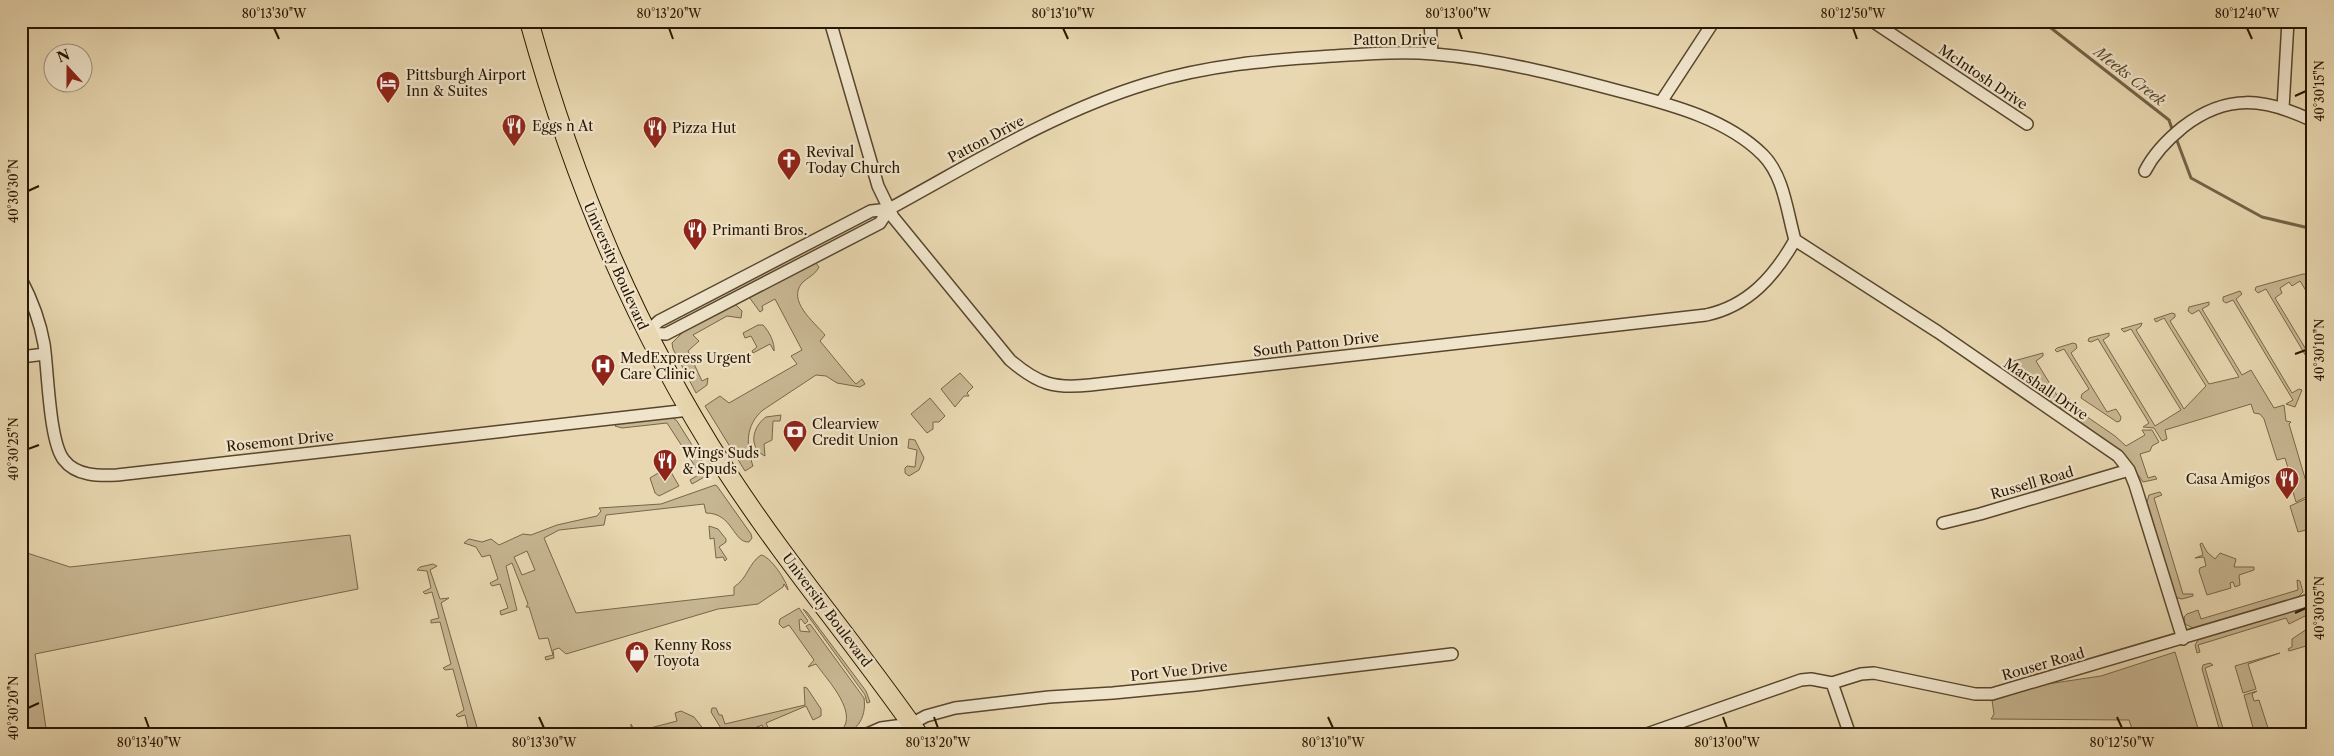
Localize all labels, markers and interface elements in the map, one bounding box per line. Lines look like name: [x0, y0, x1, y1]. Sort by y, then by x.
text: 80°13'30"W: [242, 6, 307, 21]
text: 80°13'20"W: [636, 6, 702, 21]
text: 80°13'10"W: [1031, 6, 1095, 21]
text: 80°13'00"W: [1425, 6, 1492, 21]
text: 80°12'50"W: [1821, 6, 1886, 21]
text: 80°12'40"W: [2215, 6, 2280, 21]
street label: Patton Drive: [1353, 31, 1437, 49]
street label: McIntosh Drive: [1935, 41, 2031, 114]
water label: Meeks Creek: [2089, 41, 2170, 110]
north arrow: [42, 42, 92, 92]
text: N: [54, 45, 72, 66]
text: 40°30'15"N: [2312, 60, 2327, 122]
place label: Pittsburgh Airport Inn & Suites: [406, 66, 526, 100]
hotel icon: Pittsburgh Airport Inn & Suites: [375, 70, 401, 104]
street label: Patton Drive: [945, 111, 1027, 167]
restaurant icon: Eggs n At: [501, 113, 527, 147]
restaurant icon: Pizza Hut: [642, 115, 668, 149]
place label: Eggs n At: [532, 117, 593, 135]
place label: Pizza Hut: [672, 119, 736, 137]
place label: Revival Today Church: [806, 143, 901, 177]
church icon: Revival Today Church: [776, 147, 802, 181]
text: 40°30'30"N: [6, 159, 21, 223]
street label: University Boulevard: [580, 199, 653, 333]
restaurant icon: Primanti Bros.: [682, 217, 708, 251]
place label: Primanti Bros.: [712, 221, 807, 239]
text: 40°30'10"N: [2312, 319, 2327, 381]
street label: South Patton Drive: [1252, 327, 1380, 361]
place label: MedExpress Urgent Care Clinic: [620, 349, 751, 383]
hospital icon: MedExpress Urgent Care Clinic: [590, 353, 616, 387]
street label: Marshall Drive: [2000, 354, 2092, 424]
place label: Clearview Credit Union: [812, 415, 899, 449]
text: 40°30'25"N: [6, 417, 21, 481]
bank icon: Clearview Credit Union: [782, 419, 808, 453]
street label: Rosemont Drive: [225, 426, 335, 456]
place label: Wings Suds & Spuds: [681, 444, 759, 478]
restaurant icon: Wings Suds & Spuds: [652, 448, 678, 482]
street label: Russell Road: [1988, 462, 2076, 503]
restaurant icon: Casa Amigos: [2274, 466, 2300, 500]
place label: Casa Amigos: [2186, 470, 2270, 488]
street label: University Boulevard: [778, 549, 876, 671]
text: 40°30'05"N: [2312, 576, 2327, 640]
place label: Kenny Ross Toyota: [654, 636, 732, 670]
shop icon: Kenny Ross Toyota: [624, 640, 650, 674]
street label: Rouser Road: [2000, 643, 2087, 684]
street label: Port Vue Drive: [1130, 657, 1229, 685]
text: 40°30'20"N: [6, 676, 21, 740]
text: 80°13'40"W: [117, 735, 182, 750]
text: 80°13'30"W: [512, 735, 577, 750]
text: 80°13'20"W: [905, 735, 971, 750]
text: 80°13'10"W: [1301, 735, 1365, 750]
text: 80°13'00"W: [1694, 735, 1761, 750]
text: 80°12'50"W: [2090, 735, 2155, 750]

